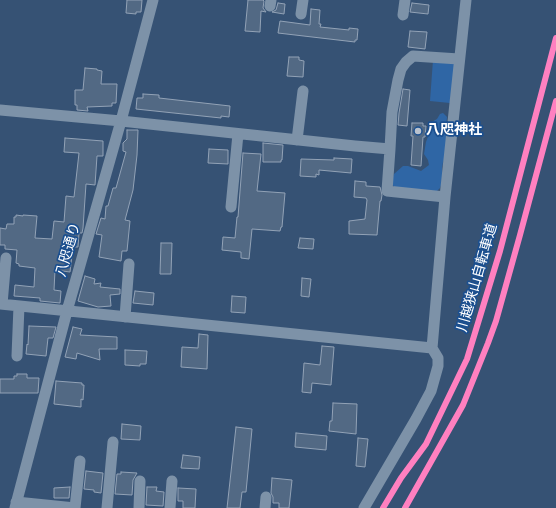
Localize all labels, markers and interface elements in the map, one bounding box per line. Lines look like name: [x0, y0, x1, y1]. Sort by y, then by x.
place label: 八咫神社: [426, 123, 482, 139]
marker: 八咫神社: [413, 126, 423, 136]
street label: 八咫通り: [53, 221, 85, 279]
street label: 川越狭山自転車道: [454, 222, 502, 334]

